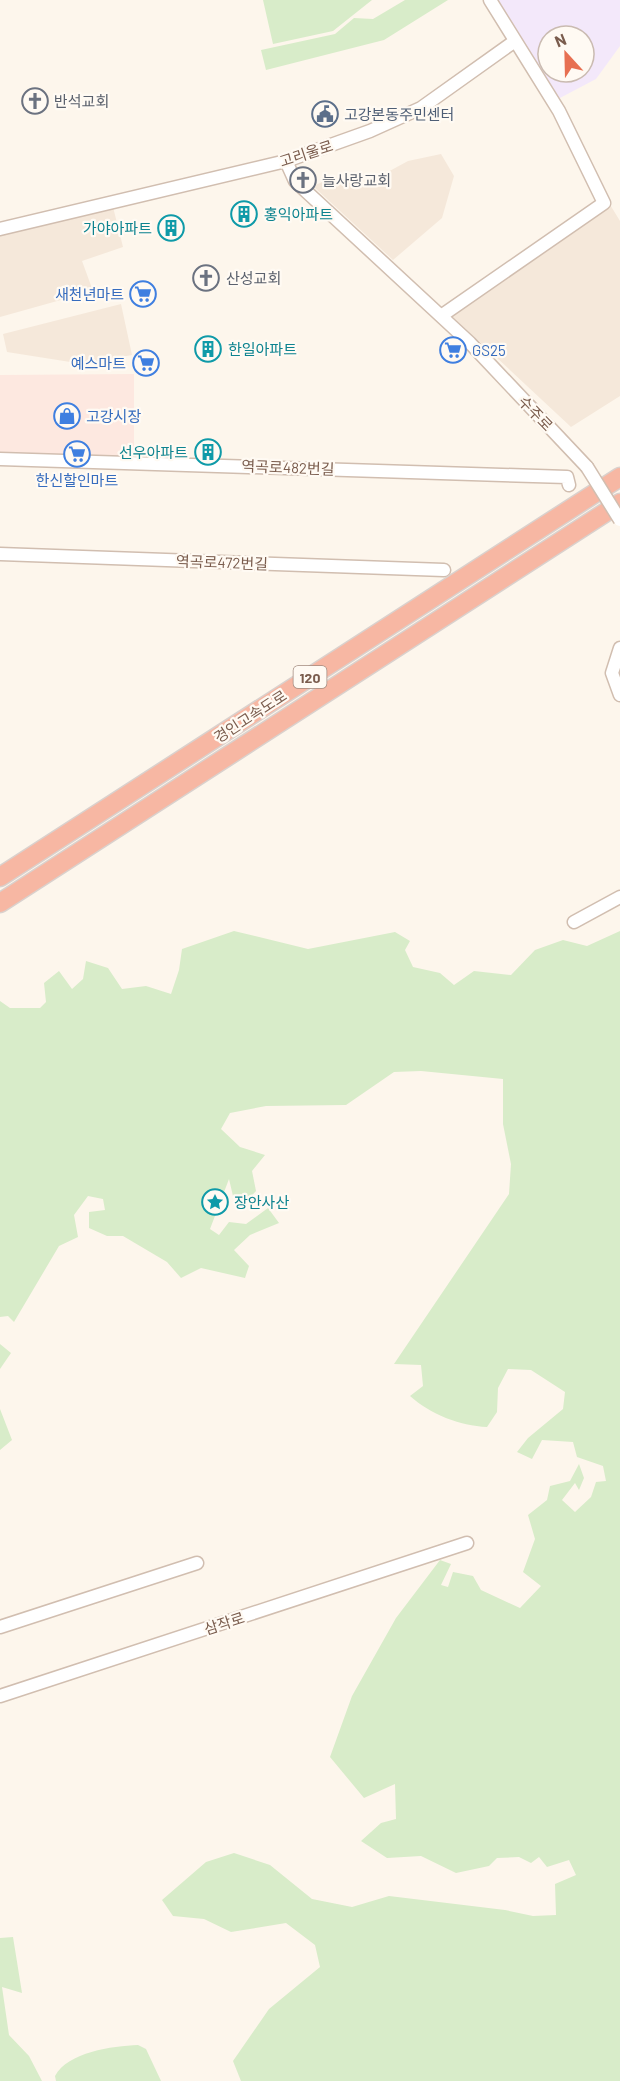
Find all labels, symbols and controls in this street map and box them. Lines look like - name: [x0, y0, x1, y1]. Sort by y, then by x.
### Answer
- north arrow: [536, 24, 596, 84]
- text: N: [552, 29, 569, 50]
- church icon: 반석교회: [20, 86, 50, 116]
- place label: 반석교회: [54, 92, 109, 110]
- public building icon: 고강본동주민센터: [310, 99, 340, 129]
- place label: 고강본동주민센터: [344, 105, 454, 123]
- street label: 고리울로: [277, 136, 335, 170]
- church icon: 늘사랑교회: [288, 165, 318, 195]
- place label: 늘사랑교회: [322, 171, 391, 189]
- building icon: 홍익아파트: [229, 199, 259, 229]
- place label: 홍익아파트: [264, 205, 333, 223]
- building icon: 가야아파트: [156, 213, 186, 243]
- place label: 가야아파트: [83, 219, 152, 237]
- church icon: 산성교회: [191, 263, 221, 293]
- place label: 산성교회: [226, 269, 281, 287]
- supermarket icon: 새천년마트: [128, 279, 158, 309]
- place label: 새천년마트: [55, 285, 124, 303]
- building icon: 한일아파트: [193, 334, 223, 364]
- supermarket icon: GS25: [438, 335, 468, 365]
- place label: 한일아파트: [228, 340, 297, 358]
- place label: GS25: [472, 341, 506, 359]
- supermarket icon: 예스마트: [131, 348, 161, 378]
- place label: 예스마트: [71, 354, 126, 372]
- street label: 수주로: [515, 392, 557, 434]
- shop icon: 고강시장: [52, 401, 82, 431]
- place label: 고강시장: [86, 407, 141, 425]
- building icon: 선우아파트: [193, 437, 223, 467]
- supermarket icon: 한신할인마트: [62, 439, 92, 469]
- place label: 선우아파트: [119, 443, 188, 461]
- street label: 역곡로482번길: [241, 456, 335, 478]
- place label: 한신할인마트: [36, 471, 119, 489]
- street label: 역곡로472번길: [176, 551, 268, 573]
- road number: 120: [294, 666, 326, 688]
- street label: 경인고속도로: [210, 686, 290, 746]
- place icon: 장안사산: [200, 1187, 230, 1217]
- place label: 장안사산: [234, 1193, 289, 1211]
- street label: 삼작로: [202, 1608, 246, 1638]

